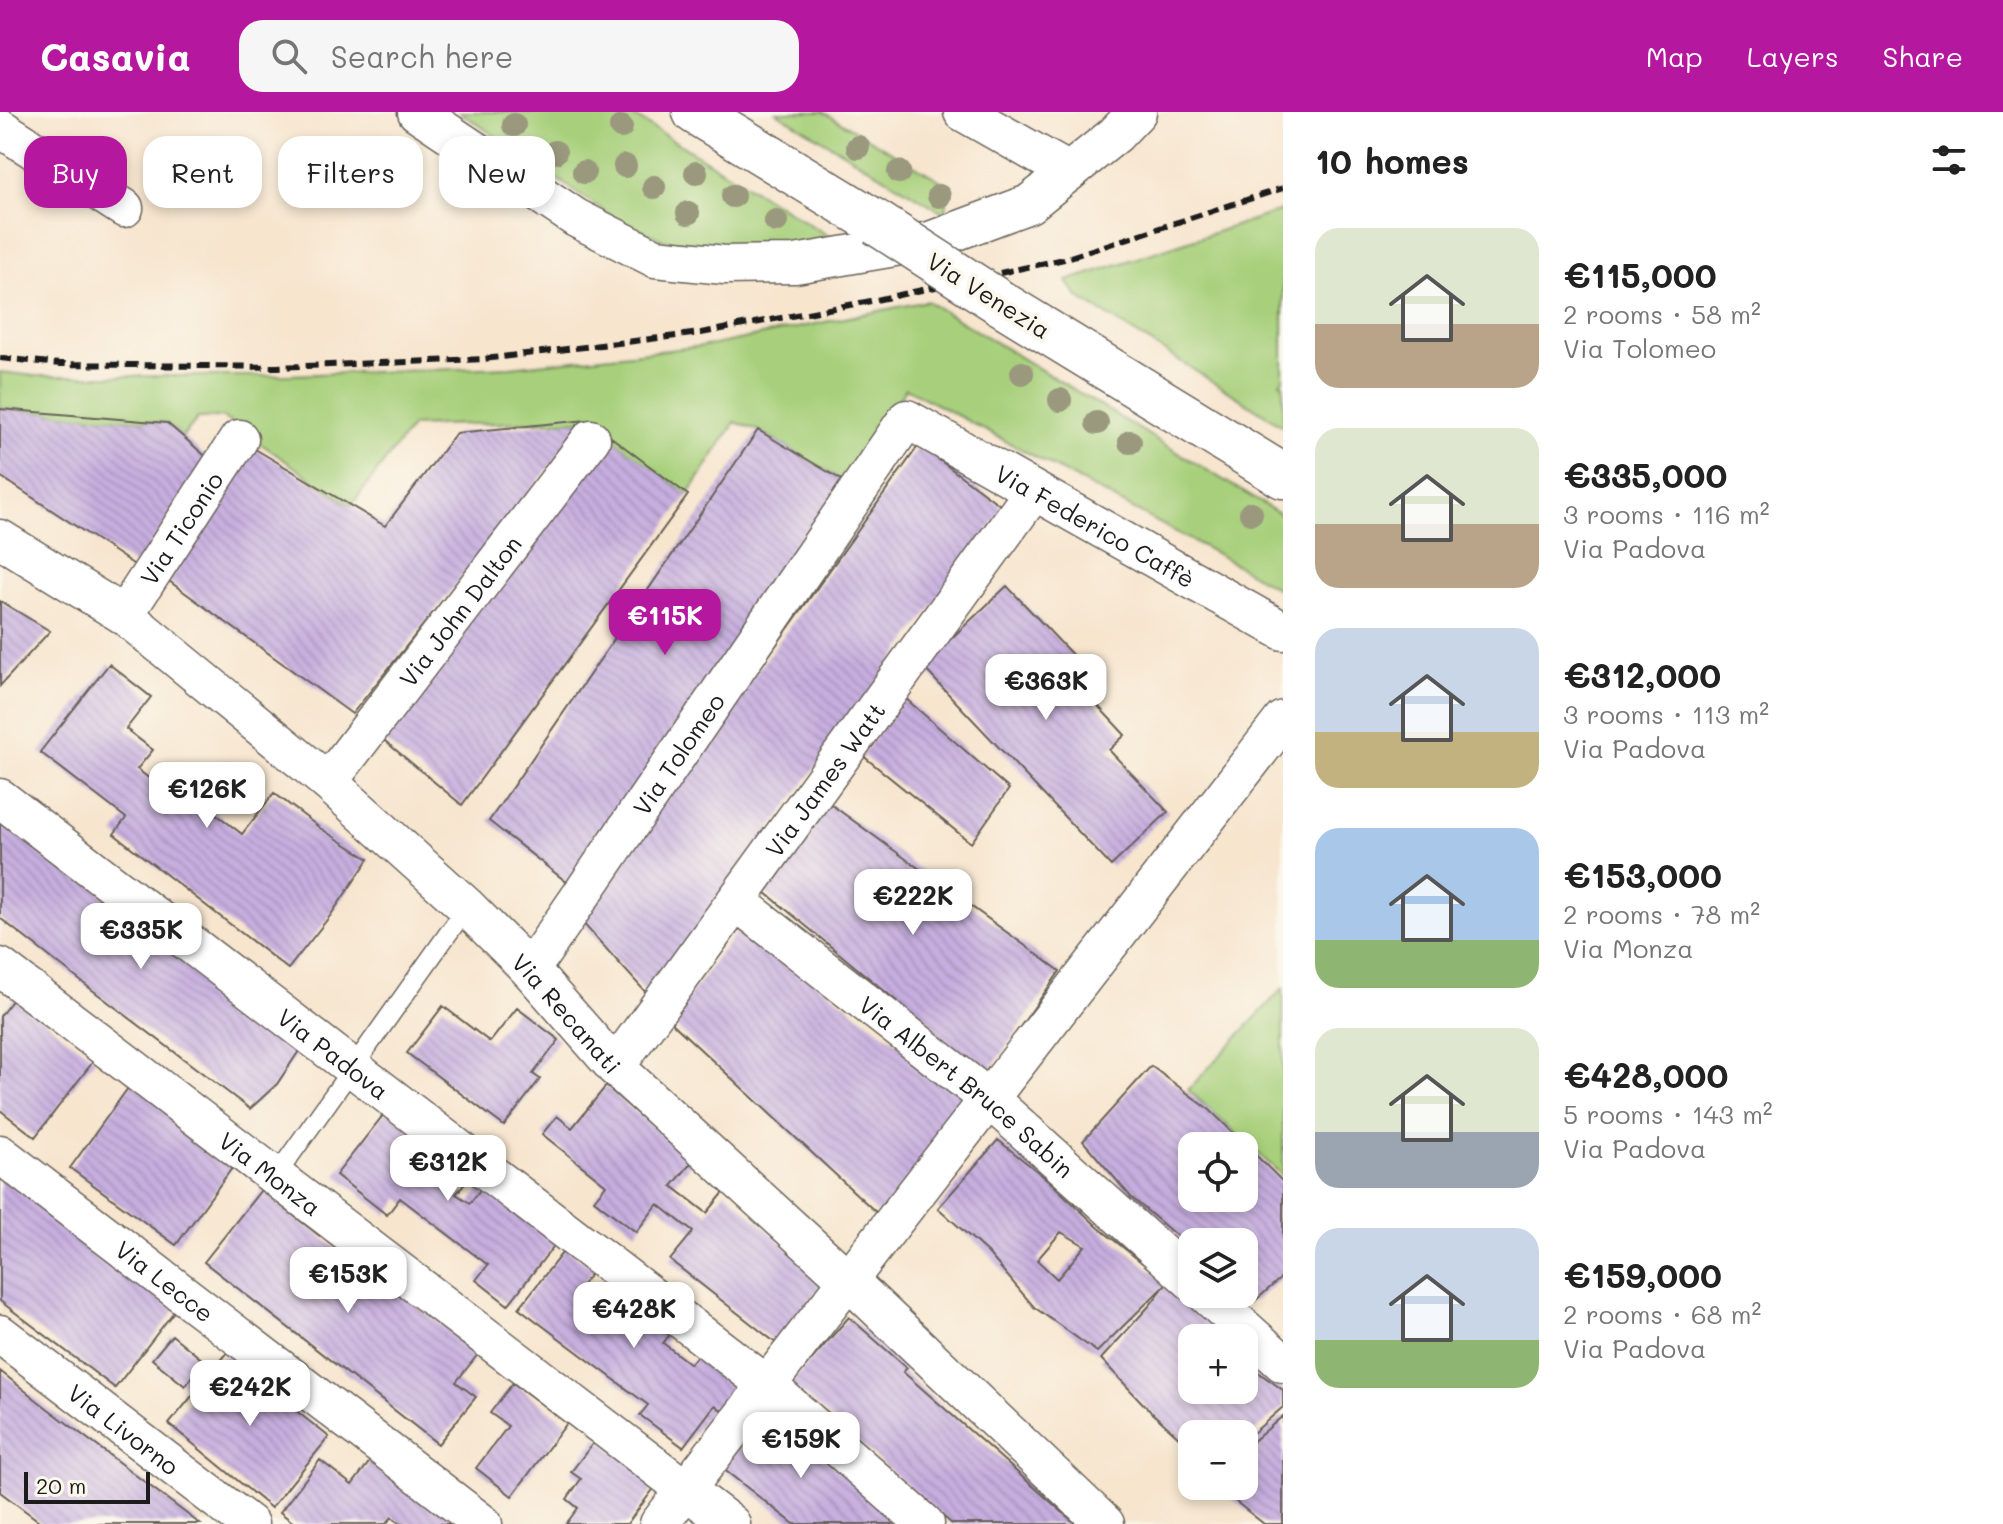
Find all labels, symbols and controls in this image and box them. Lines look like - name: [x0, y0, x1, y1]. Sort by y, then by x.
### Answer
- search box: [239, 20, 799, 92]
- text: Casavia: [40, 31, 191, 81]
- icon: search: [267, 34, 311, 78]
- text: Search here: [331, 36, 513, 76]
- text: Map: [1646, 38, 1703, 74]
- text: Layers: [1747, 38, 1839, 74]
- text: Share: [1883, 38, 1963, 74]
- chip: Buy: [24, 136, 127, 208]
- chip: Rent: [143, 136, 262, 208]
- chip: Filters: [278, 136, 423, 208]
- chip: New: [439, 136, 555, 208]
- text: 10 homes: [1315, 138, 1469, 183]
- icon: filters: [1927, 138, 1971, 182]
- street label: Via Venezia: [922, 245, 1056, 345]
- text: €115,000: [1563, 252, 1717, 297]
- icon: home: [1379, 260, 1475, 356]
- text: 2 rooms · 58 m²: [1563, 297, 1761, 331]
- text: Via Tolomeo: [1563, 331, 1716, 365]
- text: €335,000: [1563, 452, 1727, 497]
- street label: Via Federico Caffè: [990, 457, 1201, 594]
- icon: home: [1379, 460, 1475, 556]
- street label: Via Ticonio: [133, 465, 229, 591]
- text: 3 rooms · 116 m²: [1563, 497, 1770, 531]
- street label: Via John Dalton: [391, 529, 527, 693]
- text: Via Padova: [1563, 531, 1706, 565]
- pin: €115K: [609, 589, 721, 657]
- text: €115K: [627, 598, 703, 632]
- text: €312,000: [1563, 652, 1721, 697]
- pin: €363K: [990, 654, 1102, 722]
- icon: home: [1379, 660, 1475, 756]
- text: €363K: [1003, 663, 1089, 697]
- street label: Via Tolomeo: [625, 687, 731, 821]
- street label: Via James Watt: [758, 696, 891, 863]
- text: 3 rooms · 113 m²: [1563, 697, 1769, 731]
- text: Via Padova: [1563, 731, 1706, 765]
- pin: €126K: [151, 762, 263, 830]
- text: €126K: [167, 771, 247, 805]
- text: €153,000: [1563, 852, 1722, 897]
- icon: home: [1379, 860, 1475, 956]
- pin: €222K: [857, 869, 969, 937]
- text: €222K: [872, 878, 954, 912]
- text: 2 rooms · 78 m²: [1563, 897, 1760, 931]
- pin: €335K: [85, 903, 197, 971]
- text: €335K: [99, 912, 183, 946]
- text: Via Monza: [1563, 931, 1693, 965]
- street label: Via Recanati: [506, 946, 629, 1080]
- street label: Via Albert Bruce Sabin: [853, 988, 1081, 1184]
- street label: Via Padova: [272, 1001, 395, 1106]
- text: €428,000: [1563, 1052, 1728, 1097]
- icon: home: [1379, 1060, 1475, 1156]
- text: 5 rooms · 143 m²: [1563, 1097, 1773, 1131]
- street label: Via Monza: [213, 1124, 328, 1222]
- text: Via Padova: [1563, 1131, 1706, 1165]
- map controls: [1178, 1132, 1258, 1500]
- button: locate: [1178, 1132, 1258, 1212]
- pin: €312K: [392, 1135, 504, 1203]
- text: €312K: [408, 1144, 488, 1178]
- button: layers: [1178, 1228, 1258, 1308]
- street label: Via Lecce: [110, 1233, 221, 1328]
- pin: €153K: [292, 1247, 404, 1315]
- text: €159,000: [1563, 1252, 1722, 1297]
- text: €153K: [308, 1256, 388, 1290]
- icon: home: [1379, 1260, 1475, 1356]
- pin: €428K: [578, 1282, 690, 1350]
- text: €428K: [591, 1291, 677, 1325]
- text: 2 rooms · 68 m²: [1563, 1297, 1761, 1331]
- button: +: [1178, 1324, 1258, 1404]
- text: Via Padova: [1563, 1331, 1706, 1365]
- pin: €242K: [194, 1360, 306, 1428]
- text: €242K: [208, 1369, 292, 1403]
- street label: Via Livorno: [62, 1376, 186, 1481]
- pin: €159K: [745, 1412, 857, 1480]
- button: −: [1178, 1420, 1258, 1500]
- text: €159K: [761, 1421, 841, 1455]
- scale bar: [24, 1468, 150, 1504]
- text: 20 m: [36, 1471, 86, 1500]

